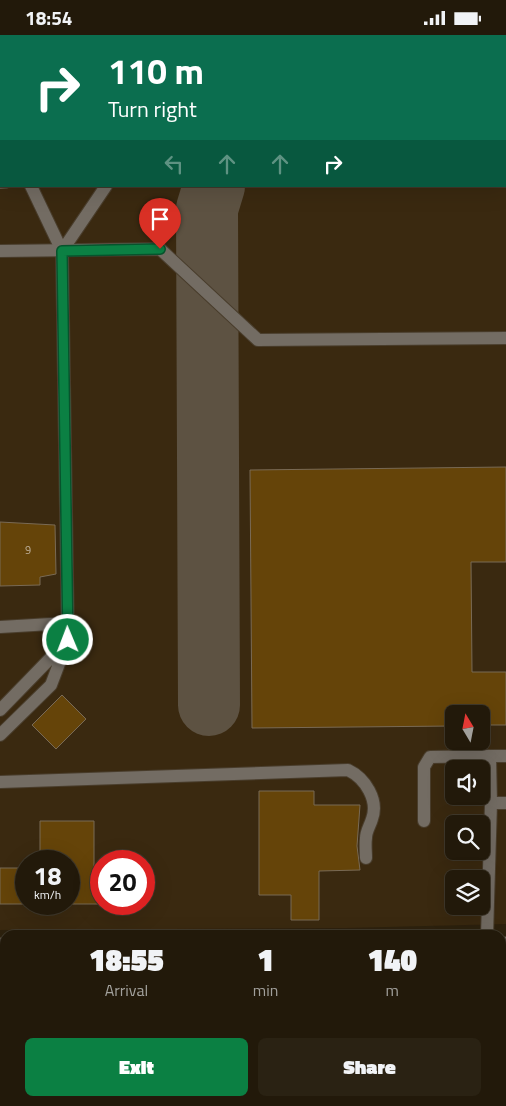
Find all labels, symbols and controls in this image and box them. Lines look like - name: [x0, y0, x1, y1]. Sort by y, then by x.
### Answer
- text: 18:54: [25, 3, 72, 32]
- text: 110 m: [108, 44, 204, 98]
- icon: right: [25, 55, 90, 120]
- text: Turn right: [108, 92, 197, 126]
- icon: left: [160, 150, 188, 178]
- icon: ahead: [213, 150, 241, 178]
- icon: ahead: [266, 150, 294, 178]
- icon: right: [319, 150, 347, 178]
- pin: [139, 198, 181, 249]
- icon: arrive: [146, 205, 174, 233]
- house number: 9: [25, 542, 31, 558]
- position arrow: [41, 613, 93, 665]
- north arrow: [445, 705, 490, 750]
- map controls: [445, 705, 490, 915]
- button: sound: [445, 760, 490, 805]
- button: search: [445, 815, 490, 860]
- speed limit sign: 20: [90, 850, 155, 915]
- text: 18: [33, 857, 62, 895]
- button: layers: [445, 870, 490, 915]
- text: km/h: [34, 885, 61, 904]
- text: 18:55: [89, 937, 164, 983]
- text: 1: [257, 937, 274, 983]
- text: 140: [367, 937, 417, 983]
- text: Arrival: [105, 978, 148, 1002]
- text: min: [253, 978, 278, 1002]
- text: m: [385, 978, 399, 1002]
- button: Exit: [25, 1038, 248, 1096]
- button: Share: [258, 1038, 481, 1096]

